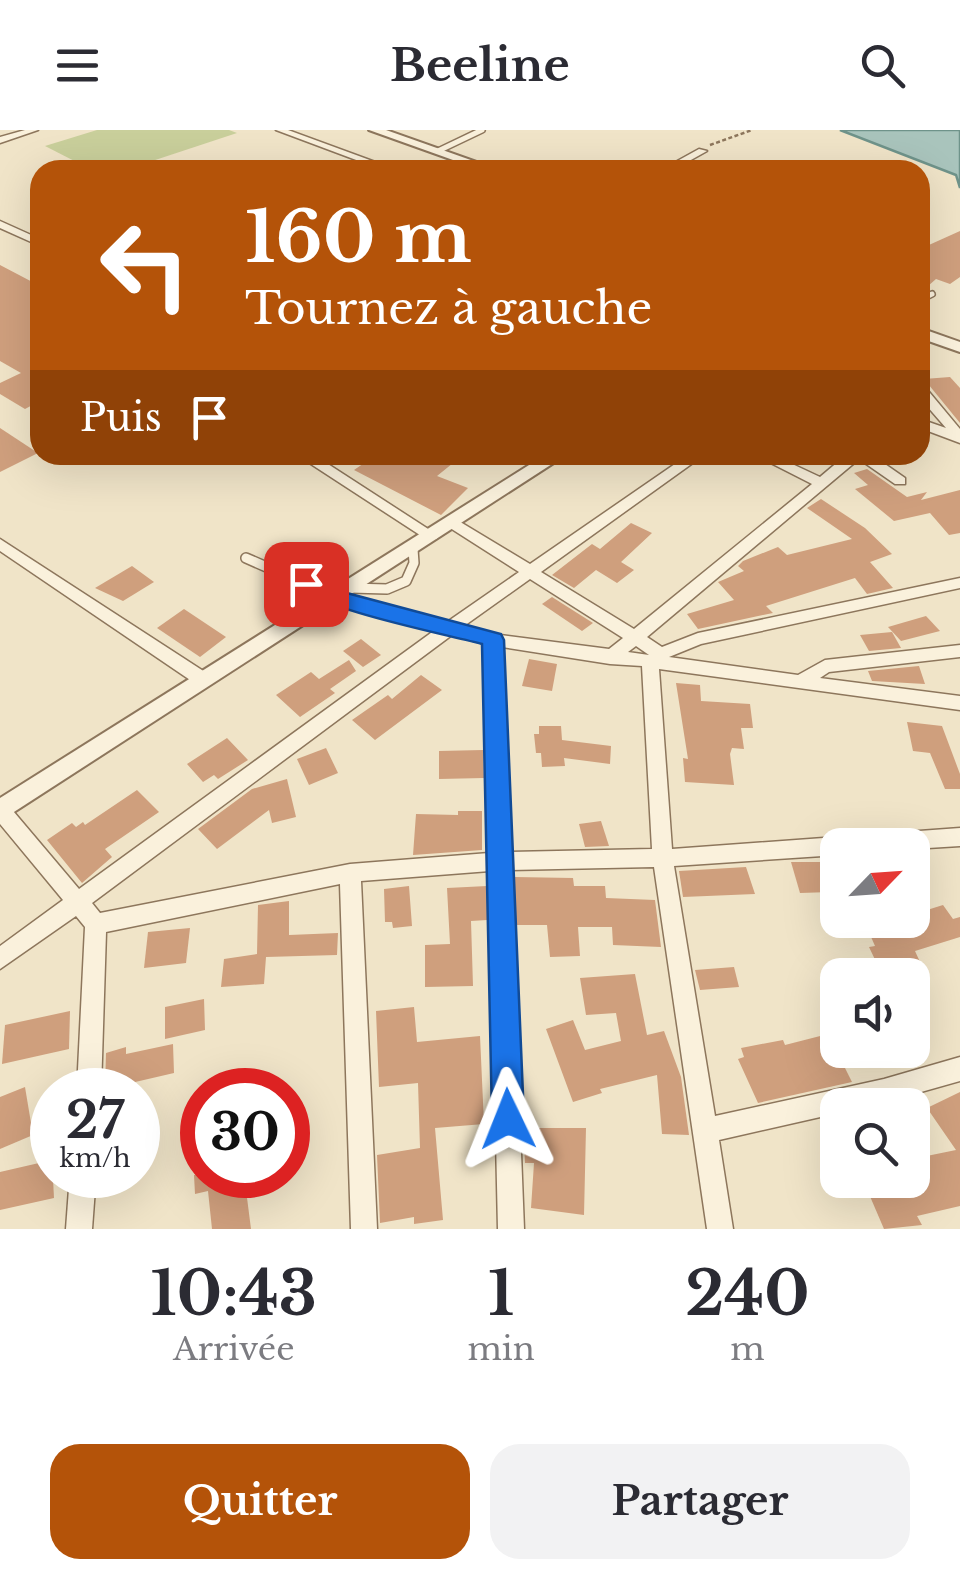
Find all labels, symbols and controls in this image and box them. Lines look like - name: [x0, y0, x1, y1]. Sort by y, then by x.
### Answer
- text: Beeline: [390, 37, 570, 93]
- icon: menu: [50, 38, 105, 93]
- icon: search: [855, 38, 910, 93]
- text: 160 m: [245, 194, 472, 281]
- icon: left: [80, 200, 210, 330]
- text: Tournez à gauche: [245, 280, 652, 336]
- icon: arrive: [182, 390, 237, 445]
- text: Puis: [80, 394, 162, 441]
- pin: [264, 542, 349, 627]
- icon: arrive: [279, 557, 334, 612]
- north arrow: [820, 828, 930, 938]
- map controls: [820, 828, 930, 1198]
- button: sound: [820, 958, 930, 1068]
- position arrow: [456, 1067, 560, 1171]
- speed limit sign: 30: [180, 1068, 310, 1198]
- button: search: [820, 1088, 930, 1198]
- text: 27: [66, 1089, 124, 1152]
- text: km/h: [60, 1143, 130, 1174]
- text: 10:43: [150, 1257, 317, 1331]
- text: 1: [488, 1257, 514, 1331]
- text: 240: [685, 1257, 810, 1331]
- text: Arrivée: [173, 1329, 295, 1369]
- text: min: [468, 1329, 535, 1369]
- text: m: [730, 1329, 765, 1369]
- button: Quitter: [50, 1444, 470, 1559]
- button: Partager: [490, 1444, 910, 1559]

